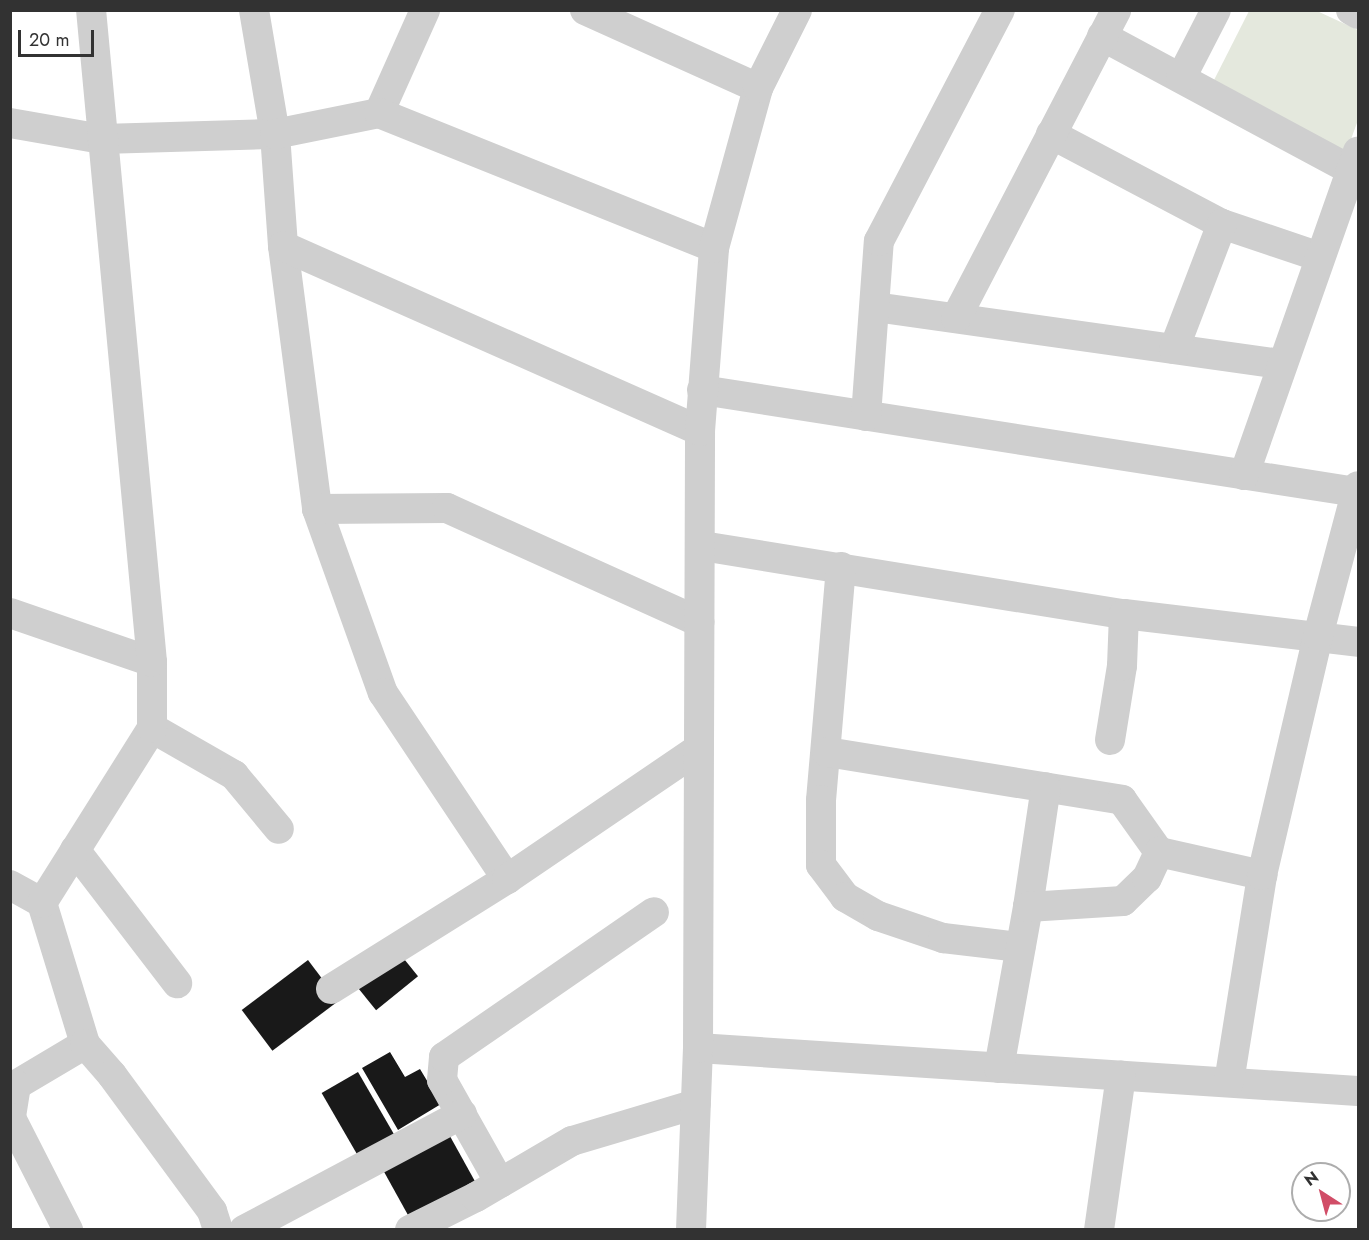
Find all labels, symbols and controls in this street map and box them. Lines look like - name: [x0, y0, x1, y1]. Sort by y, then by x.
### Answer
- scale bar: [21, 18, 98, 56]
- text: 20 m: [29, 27, 69, 53]
- north arrow: [1291, 1162, 1351, 1222]
- text: N: [1299, 1166, 1323, 1192]

